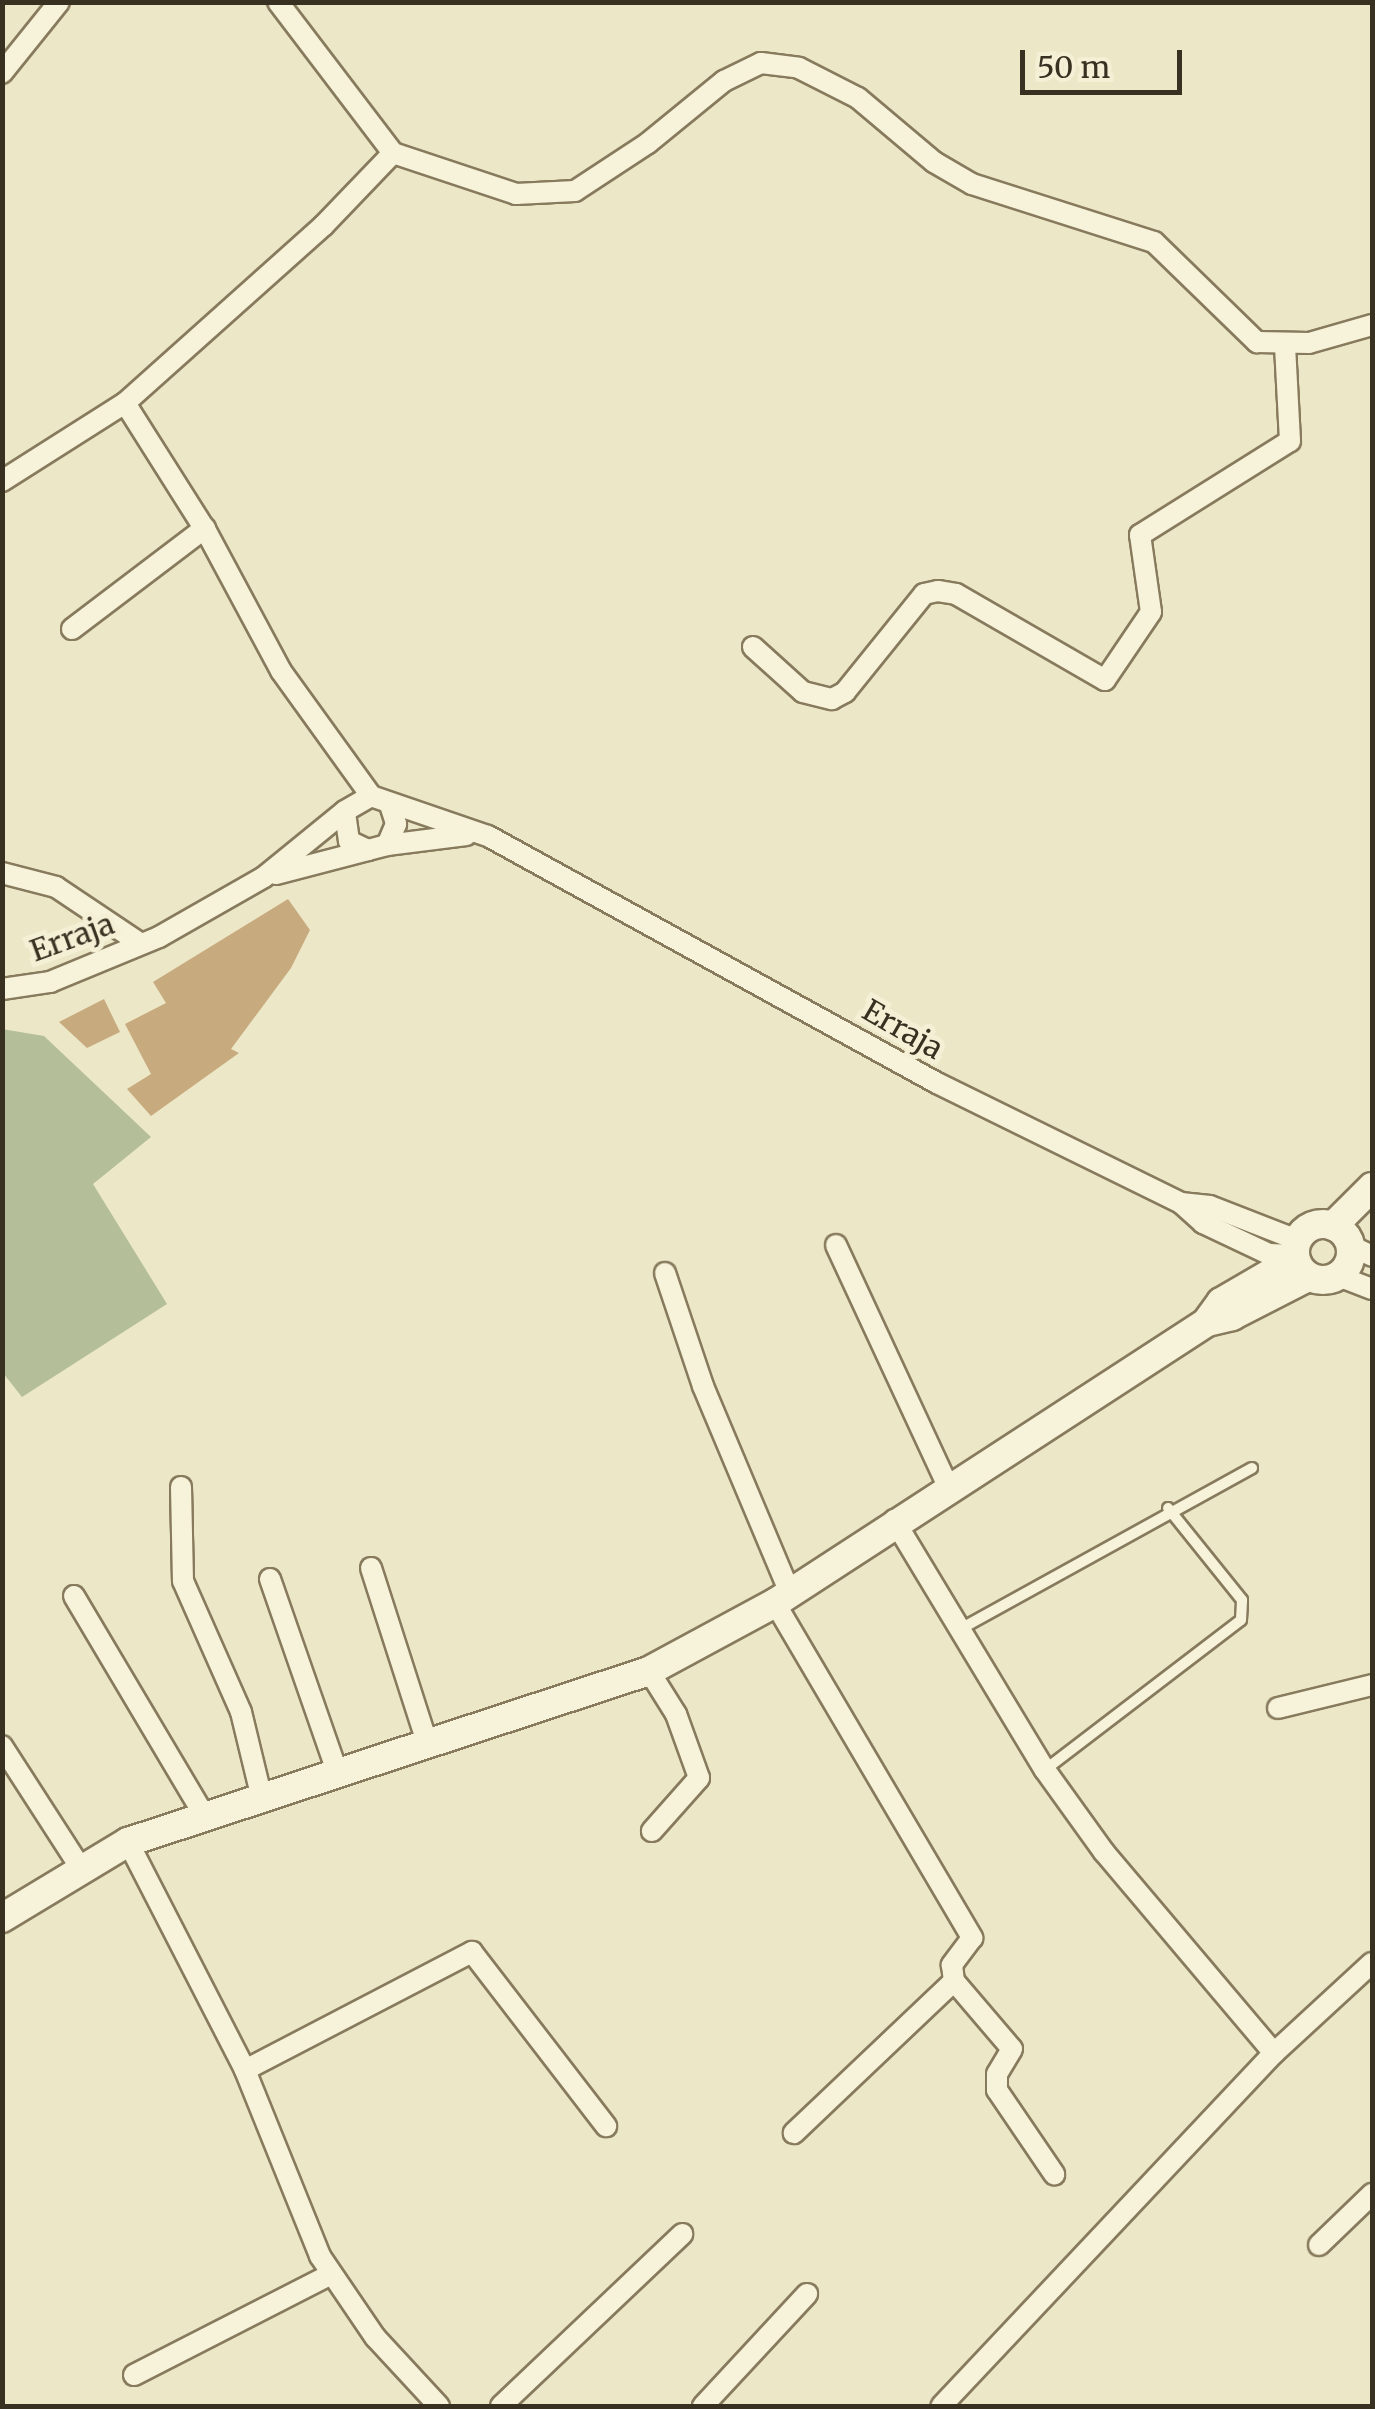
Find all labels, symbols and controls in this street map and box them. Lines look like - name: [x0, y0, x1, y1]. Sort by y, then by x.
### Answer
- scale bar: [1025, 30, 1188, 92]
- text: 50 m: [1037, 48, 1110, 86]
- street label: Erraja: [25, 905, 119, 969]
- street label: Erraja: [856, 992, 950, 1066]

